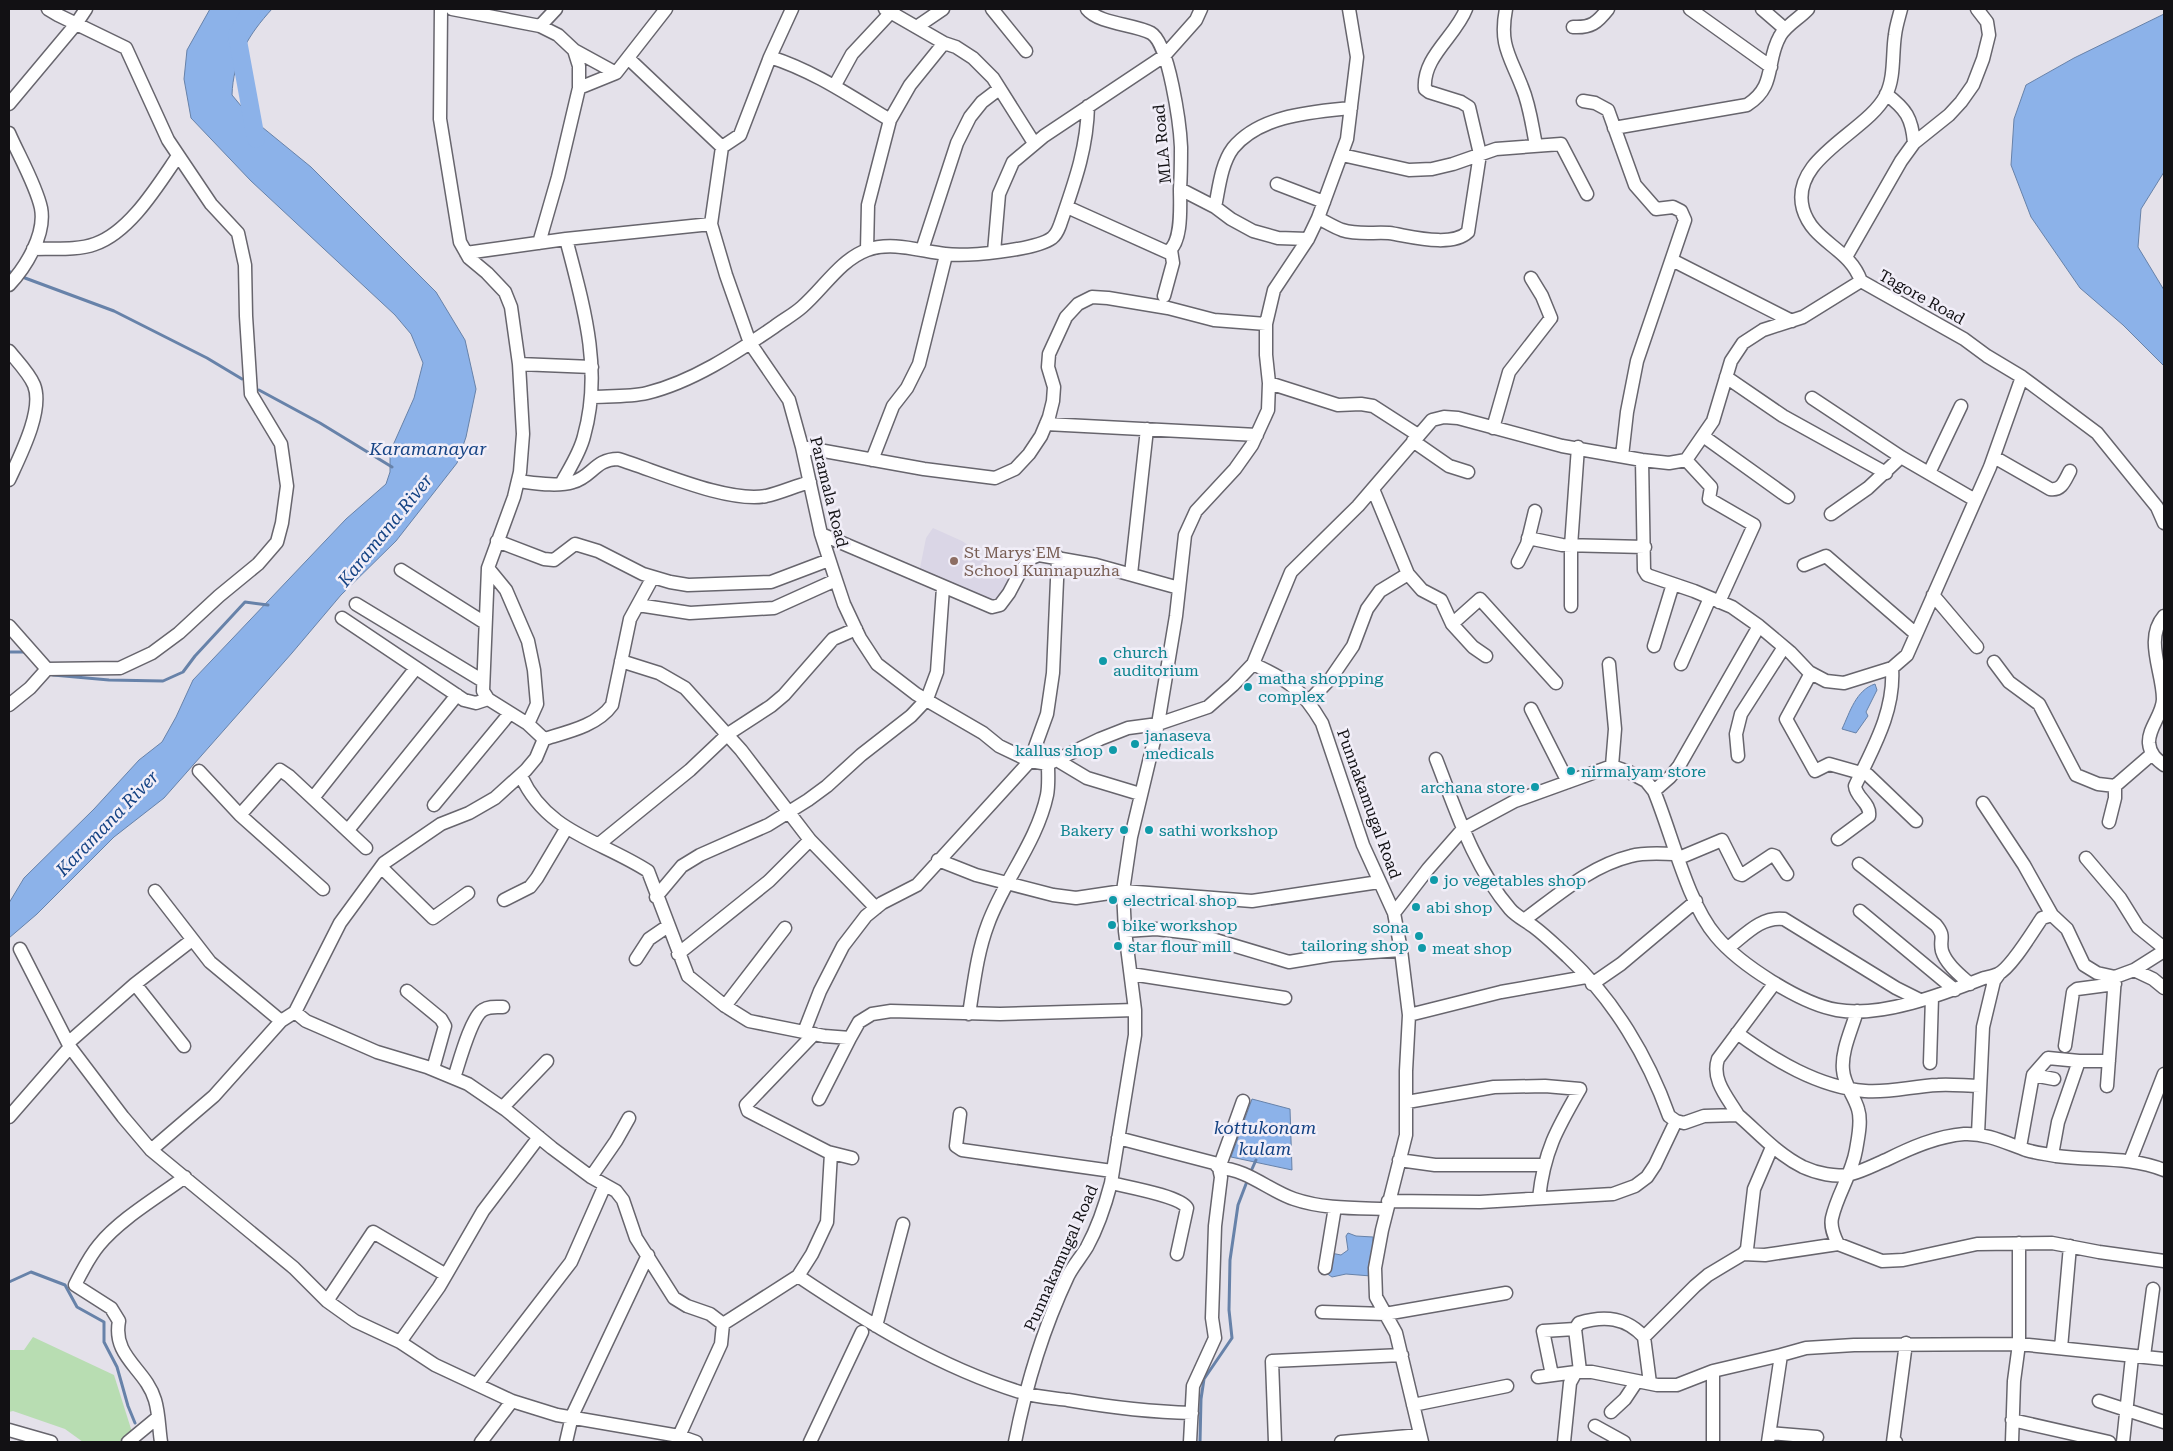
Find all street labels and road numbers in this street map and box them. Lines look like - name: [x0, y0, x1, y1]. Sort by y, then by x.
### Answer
- street label: MLA Road: [1149, 103, 1175, 185]
- street label: Tagore Road: [1876, 266, 1968, 328]
- street label: Paramala Road: [806, 434, 852, 550]
- street label: Punnakamugal Road: [1333, 726, 1405, 882]
- street label: Punnakamugal Road: [1020, 1182, 1102, 1334]

